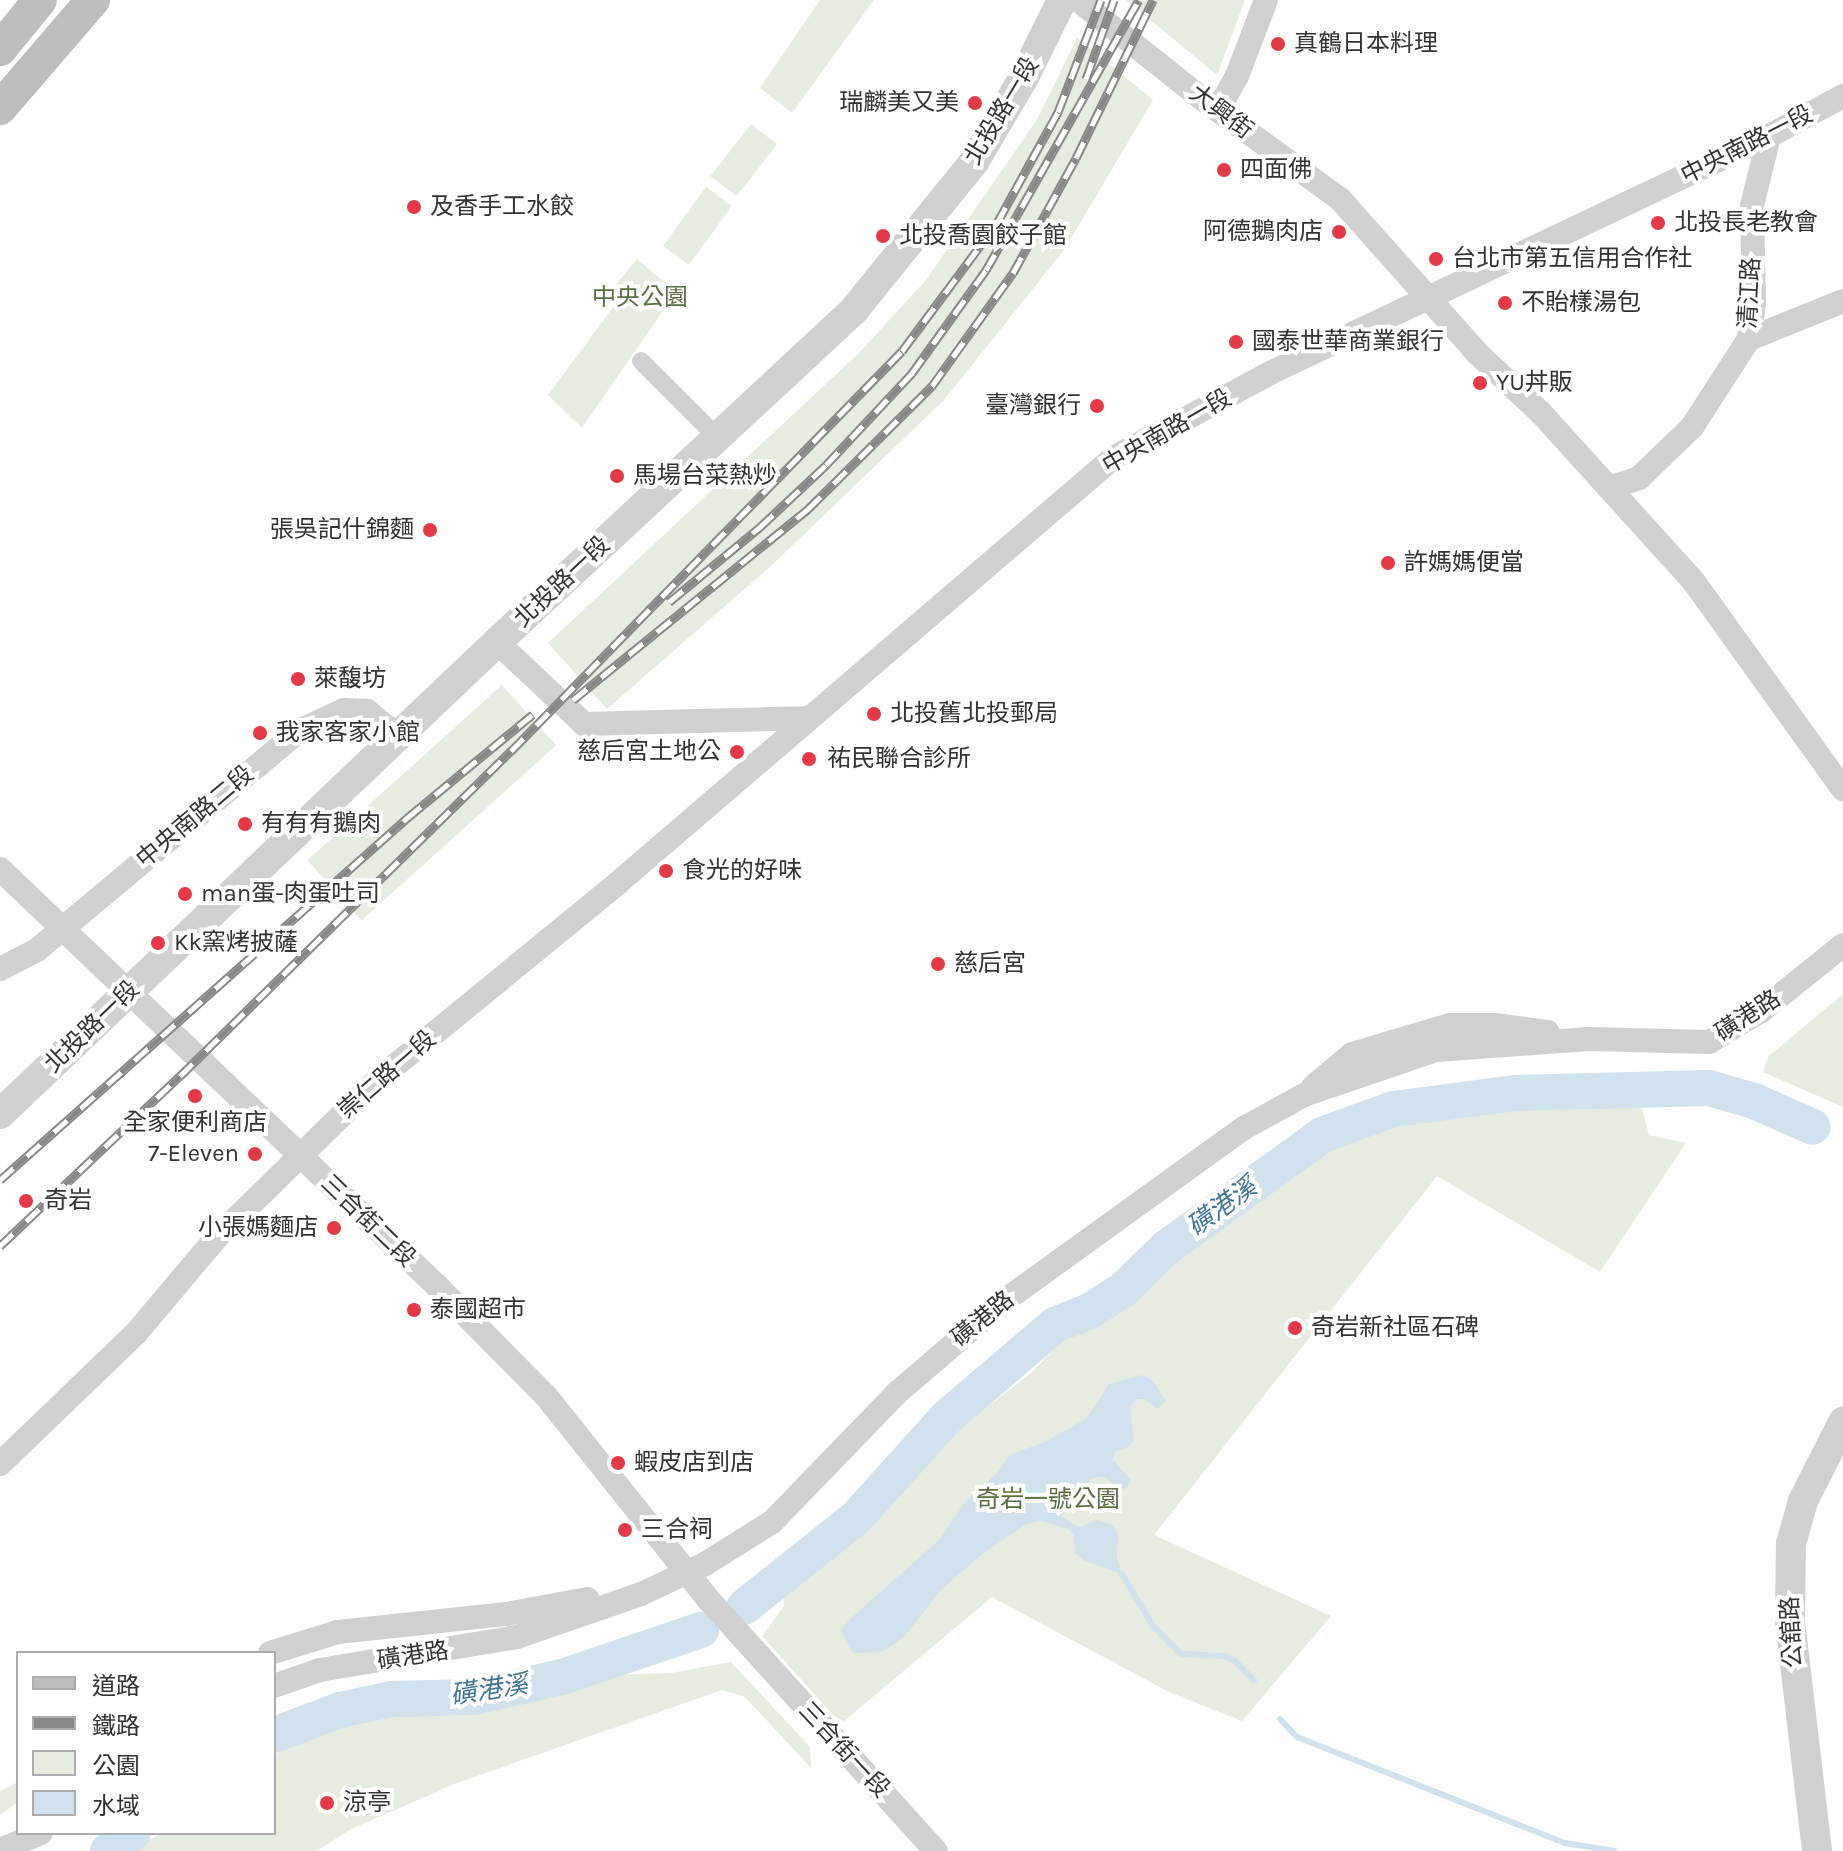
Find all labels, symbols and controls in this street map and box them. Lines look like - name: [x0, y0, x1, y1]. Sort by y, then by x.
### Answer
- place label: 真鶴日本料理: [1294, 30, 1438, 58]
- marker: 真鶴日本料理: [1269, 35, 1287, 53]
- street label: 北投路一段: [959, 52, 1045, 170]
- street label: 大興街: [1184, 79, 1258, 145]
- place label: 瑞麟美又美: [839, 89, 959, 117]
- marker: 瑞麟美又美: [966, 94, 984, 112]
- street label: 中央南路一段: [1676, 99, 1818, 191]
- place label: 四面佛: [1240, 156, 1312, 184]
- marker: 四面佛: [1215, 161, 1233, 179]
- place label: 及香手工水餃: [430, 193, 574, 221]
- marker: 及香手工水餃: [405, 198, 423, 216]
- place label: 北投長老教會: [1674, 209, 1818, 237]
- marker: 北投長老教會: [1649, 214, 1667, 232]
- place label: 阿德鵝肉店: [1203, 218, 1323, 246]
- place label: 北投喬園餃子館: [899, 222, 1067, 250]
- marker: 阿德鵝肉店: [1330, 223, 1348, 241]
- marker: 北投喬園餃子館: [874, 227, 892, 245]
- place label: 台北市第五信用合作社: [1452, 245, 1692, 273]
- marker: 台北市第五信用合作社: [1427, 250, 1445, 268]
- street label: 清江路: [1734, 256, 1766, 330]
- park label: 中央公園: [592, 284, 688, 312]
- place label: 不貽樣湯包: [1521, 289, 1641, 317]
- marker: 不貽樣湯包: [1496, 294, 1514, 312]
- place label: 國泰世華商業銀行: [1252, 328, 1444, 356]
- marker: 國泰世華商業銀行: [1227, 333, 1245, 351]
- place label: YU丼販: [1496, 369, 1573, 397]
- marker: YU丼販: [1471, 374, 1489, 392]
- street label: 中央南路一段: [1097, 384, 1237, 480]
- place label: 臺灣銀行: [985, 392, 1081, 420]
- marker: 臺灣銀行: [1088, 397, 1106, 415]
- place label: 馬場台菜熱炒: [633, 462, 777, 490]
- marker: 馬場台菜熱炒: [608, 467, 626, 485]
- place label: 張吳記什錦麵: [270, 516, 414, 544]
- marker: 張吳記什錦麵: [421, 521, 439, 539]
- street label: 北投路一段: [508, 531, 616, 633]
- place label: 許媽媽便當: [1404, 549, 1524, 577]
- marker: 許媽媽便當: [1379, 554, 1397, 572]
- place label: 萊馥坊: [314, 665, 386, 693]
- marker: 萊馥坊: [289, 670, 307, 688]
- place label: 北投舊北投郵局: [890, 700, 1058, 728]
- marker: 北投舊北投郵局: [865, 705, 883, 723]
- place label: 我家客家小館: [276, 719, 420, 747]
- marker: 我家客家小館: [251, 724, 269, 742]
- place label: 慈后宮土地公: [577, 738, 721, 766]
- marker: 慈后宮土地公: [728, 743, 746, 761]
- place label: 祐民聯合診所: [827, 745, 971, 773]
- marker: 祐民聯合診所: [798, 748, 820, 770]
- street label: 中央南路二段: [131, 760, 259, 874]
- place label: 有有有鵝肉: [261, 810, 381, 838]
- marker: 有有有鵝肉: [236, 815, 254, 833]
- place label: 食光的好味: [682, 857, 802, 885]
- marker: 食光的好味: [657, 862, 675, 880]
- place label: man蛋-肉蛋吐司: [201, 880, 379, 908]
- marker: man蛋-肉蛋吐司: [176, 885, 194, 903]
- place label: Kk窯烤披薩: [174, 929, 298, 957]
- marker: Kk窯烤披薩: [149, 934, 167, 952]
- place label: 慈后宮: [954, 950, 1026, 978]
- marker: 慈后宮: [929, 955, 947, 973]
- street label: 北投路一段: [39, 975, 145, 1079]
- street label: 磺港路: [1710, 984, 1786, 1048]
- street label: 崇仁路一段: [332, 1025, 442, 1125]
- marker: 全家便利商店: [186, 1087, 204, 1105]
- place label: 全家便利商店: [123, 1109, 267, 1137]
- place label: 7-Eleven: [148, 1140, 239, 1168]
- marker: 7-Eleven: [246, 1145, 264, 1163]
- street label: 三合街二段: [315, 1169, 421, 1273]
- water label: 磺港溪: [1181, 1171, 1263, 1243]
- place label: 奇岩: [44, 1187, 92, 1215]
- marker: 奇岩: [15, 1190, 37, 1212]
- place label: 小張媽麵店: [198, 1214, 318, 1242]
- marker: 小張媽麵店: [325, 1219, 343, 1237]
- street label: 磺港路: [946, 1285, 1020, 1353]
- place label: 泰國超市: [430, 1296, 526, 1324]
- marker: 泰國超市: [405, 1301, 423, 1319]
- place label: 奇岩新社區石碑: [1311, 1314, 1479, 1342]
- marker: 奇岩新社區石碑: [1286, 1319, 1304, 1337]
- place label: 蝦皮店到店: [634, 1449, 754, 1477]
- marker: 蝦皮店到店: [609, 1454, 627, 1472]
- park label: 奇岩一號公園: [976, 1486, 1120, 1514]
- place label: 三合祠: [641, 1516, 713, 1544]
- marker: 三合祠: [616, 1521, 634, 1539]
- street label: 公舘路: [1776, 1595, 1808, 1669]
- street label: 磺港路: [375, 1636, 451, 1676]
- legend: [16, 1651, 276, 1835]
- water label: 磺港溪: [448, 1668, 530, 1712]
- text: 道路: [92, 1672, 140, 1700]
- street label: 三合街一段: [793, 1696, 895, 1804]
- text: 鐵路: [92, 1712, 140, 1740]
- text: 公園: [92, 1752, 140, 1780]
- place label: 涼亭: [343, 1789, 391, 1817]
- text: 水域: [92, 1792, 140, 1820]
- marker: 涼亭: [318, 1794, 336, 1812]

